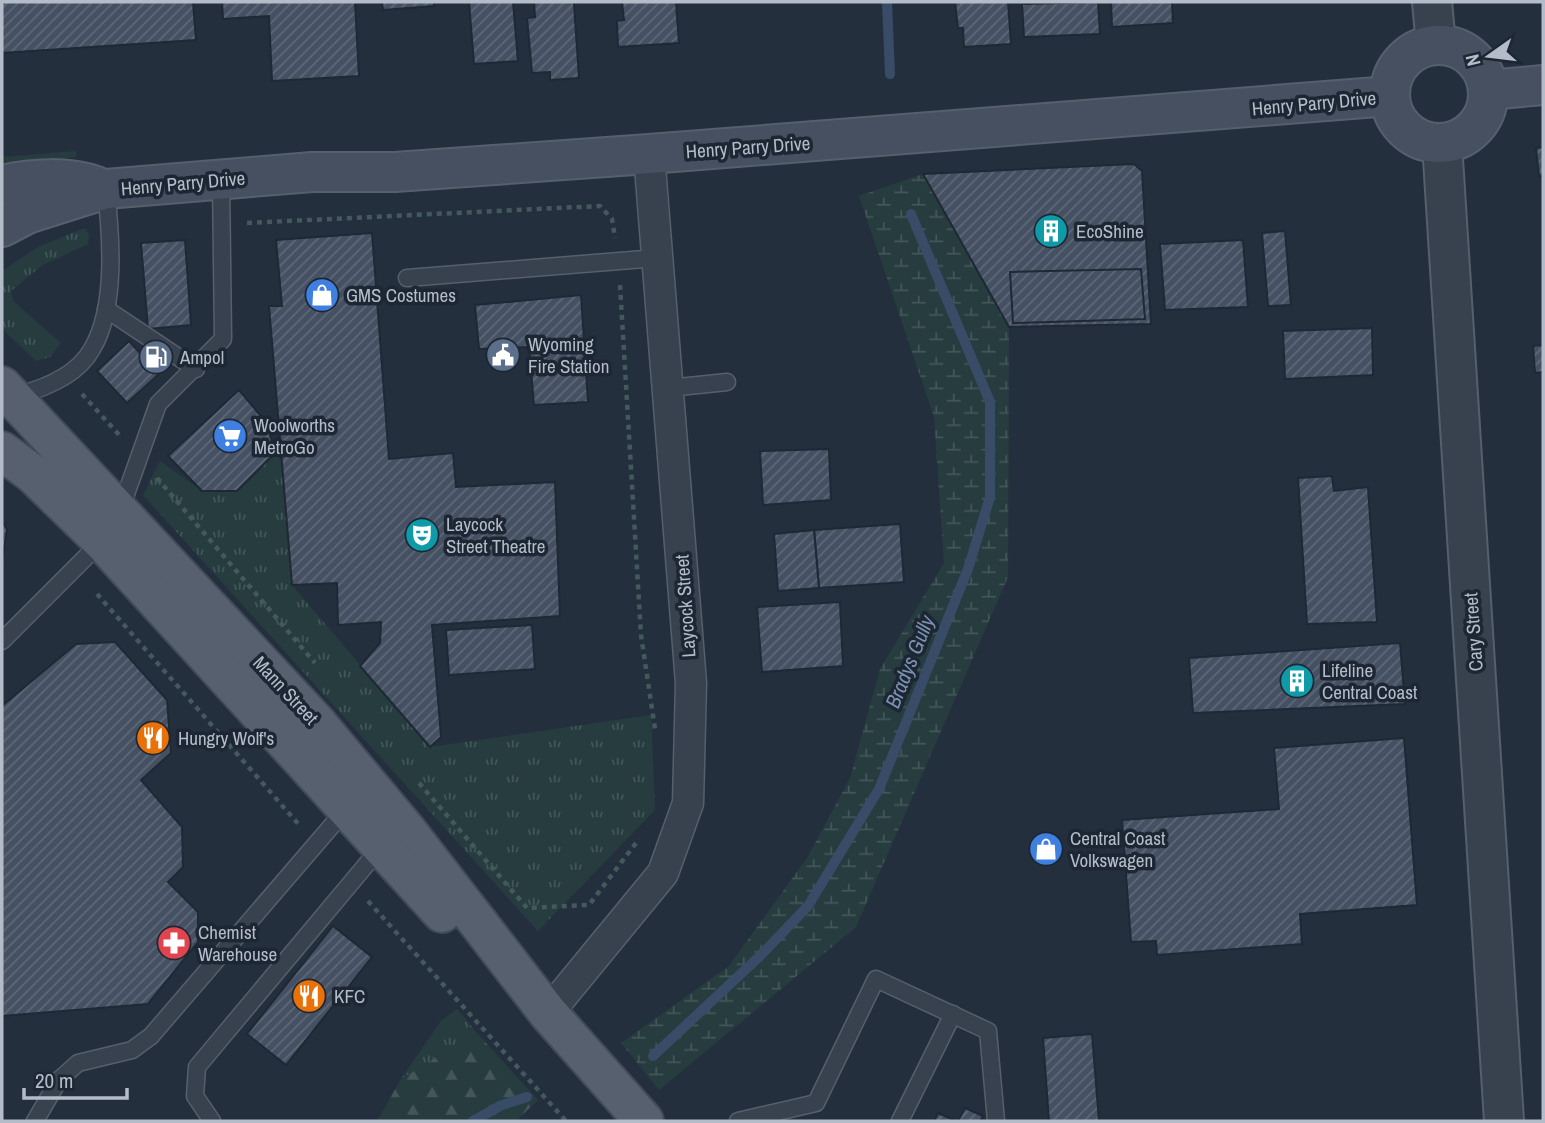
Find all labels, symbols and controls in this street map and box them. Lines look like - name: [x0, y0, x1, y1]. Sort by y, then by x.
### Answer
- north arrow: [1454, 21, 1524, 91]
- text: N: [1459, 52, 1486, 69]
- street label: Henry Parry Drive: [1251, 85, 1377, 121]
- street label: Henry Parry Drive: [685, 130, 811, 164]
- street label: Henry Parry Drive: [120, 165, 246, 201]
- building icon: EcoShine: [1032, 212, 1070, 250]
- place label: EcoShine: [1076, 218, 1144, 244]
- shop icon: GMS Costumes: [303, 276, 341, 314]
- place label: GMS Costumes: [346, 282, 456, 308]
- place label: Wyoming Fire Station: [528, 331, 609, 379]
- public building icon: Wyoming Fire Station: [484, 336, 522, 374]
- fuel station icon: Ampol: [137, 338, 175, 376]
- place label: Ampol: [179, 344, 224, 370]
- place label: Woolworths MetroGo: [254, 412, 335, 460]
- supermarket icon: Woolworths MetroGo: [211, 417, 249, 455]
- place label: Laycock Street Theatre: [446, 511, 545, 559]
- theatre icon: Laycock Street Theatre: [403, 516, 441, 554]
- street label: Laycock Street: [668, 553, 702, 658]
- street label: Cary Street: [1457, 591, 1489, 672]
- water label: Bradys Gully: [878, 610, 942, 712]
- street label: Mann Street: [248, 650, 325, 730]
- place label: Lifeline Central Coast: [1322, 657, 1418, 705]
- building icon: Lifeline Central Coast: [1278, 662, 1316, 700]
- restaurant icon: Hungry Wolf's: [134, 719, 172, 757]
- place label: Hungry Wolf's: [178, 725, 274, 751]
- place label: Central Coast Volkswagen: [1070, 825, 1166, 873]
- shop icon: Central Coast Volkswagen: [1027, 830, 1065, 868]
- place label: Chemist Warehouse: [198, 919, 277, 967]
- pharmacy icon: Chemist Warehouse: [155, 924, 193, 962]
- restaurant icon: KFC: [290, 977, 328, 1015]
- place label: KFC: [334, 983, 365, 1009]
- scale bar: [24, 1056, 128, 1100]
- text: 20 m: [35, 1066, 73, 1095]

